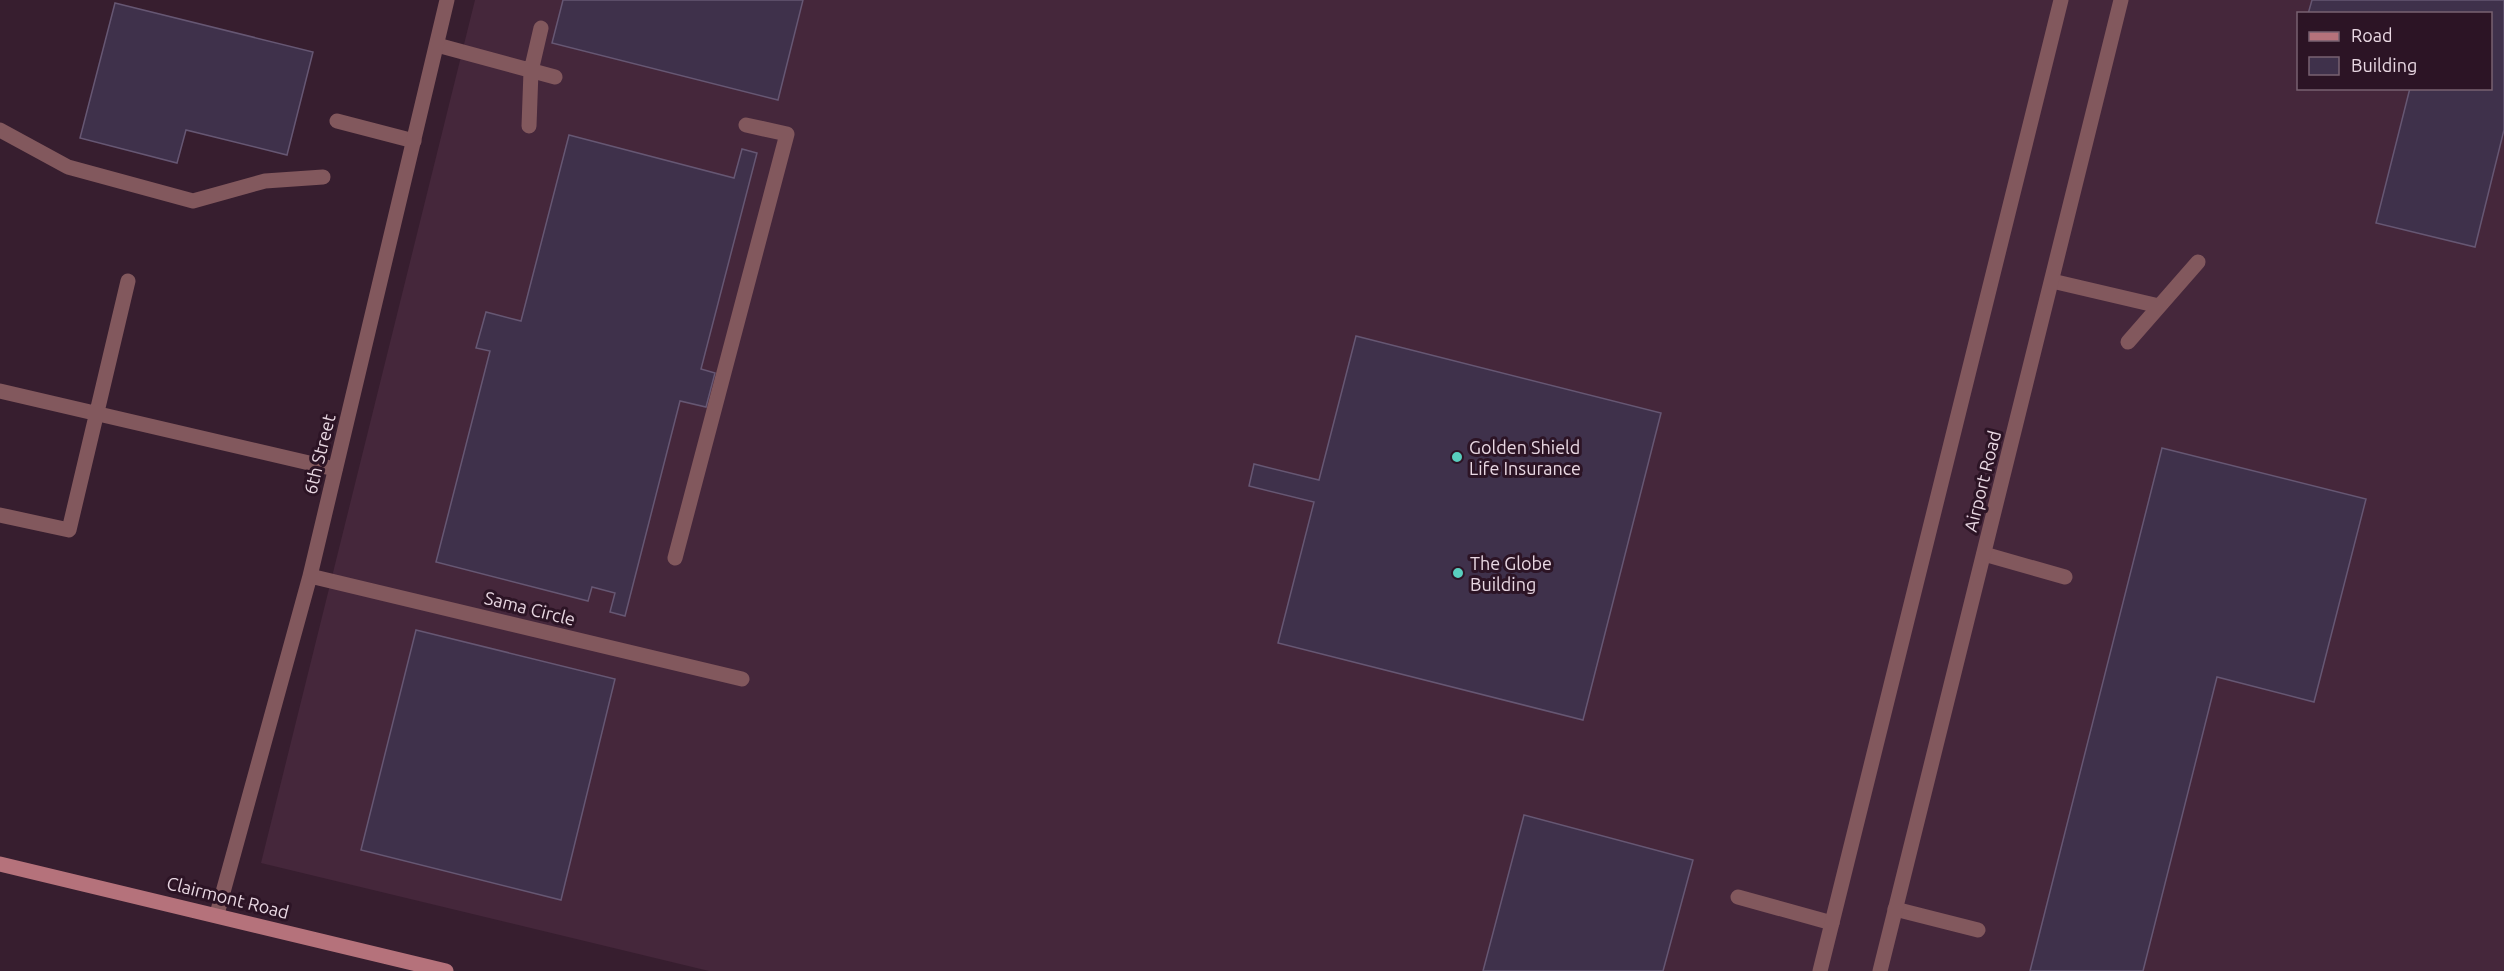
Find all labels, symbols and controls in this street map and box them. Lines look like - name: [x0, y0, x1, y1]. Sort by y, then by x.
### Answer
- legend: [2297, 12, 2492, 90]
- text: Road: [2351, 25, 2393, 45]
- text: Building: [2351, 55, 2417, 75]
- street label: 6th Street: [299, 412, 339, 496]
- street label: Airport Road: [1960, 428, 2004, 534]
- place label: Golden Shield Life Insurance: [1469, 437, 1581, 478]
- marker: Golden Shield Life Insurance: [1450, 450, 1464, 464]
- place label: The Globe Building: [1470, 553, 1552, 594]
- marker: The Globe Building: [1451, 566, 1465, 580]
- street label: Sama Circle: [483, 587, 577, 629]
- street label: Clairmont Road: [165, 872, 291, 922]

